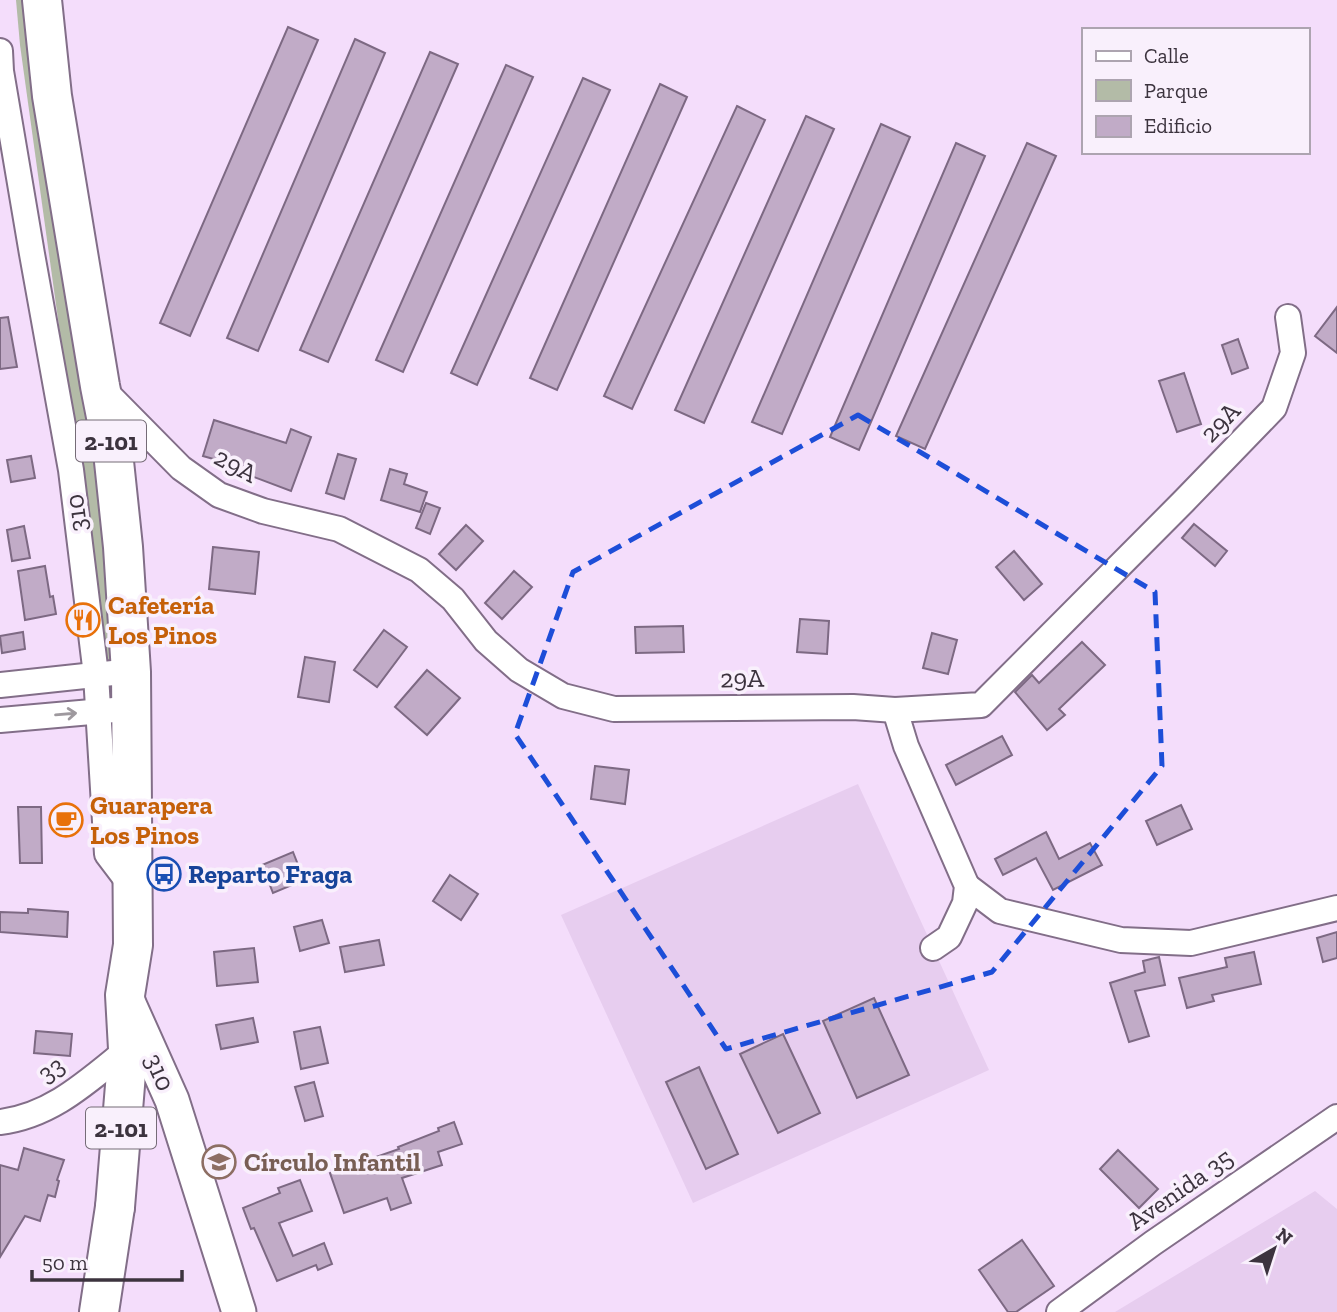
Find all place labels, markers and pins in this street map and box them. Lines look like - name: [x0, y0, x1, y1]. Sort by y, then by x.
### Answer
- place label: Cafetería Los Pinos: [108, 589, 217, 651]
- restaurant icon: Cafetería Los Pinos: [64, 601, 102, 639]
- place label: Guarapera Los Pinos: [90, 789, 213, 851]
- cafe icon: Guarapera Los Pinos: [47, 801, 85, 839]
- bus stop icon: Reparto Fraga: [145, 855, 183, 893]
- place label: Reparto Fraga: [188, 858, 353, 890]
- school or university icon: Círculo Infantil: [200, 1143, 238, 1181]
- place label: Círculo Infantil: [244, 1146, 421, 1178]

